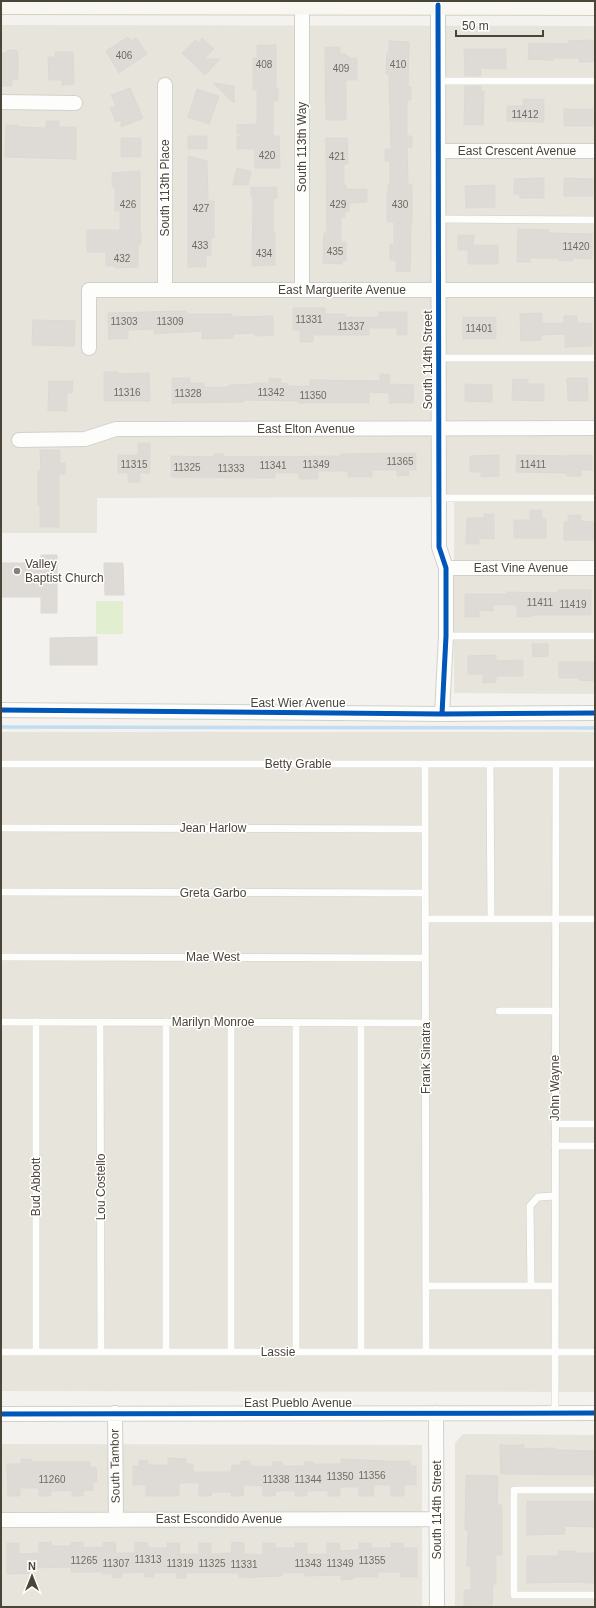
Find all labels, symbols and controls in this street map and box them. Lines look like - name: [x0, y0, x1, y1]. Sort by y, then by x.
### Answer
- scale bar: [456, 12, 543, 38]
- text: 50 m: [462, 19, 489, 33]
- house number: 406: [116, 50, 133, 61]
- house number: 408: [256, 59, 273, 70]
- house number: 410: [390, 59, 407, 70]
- house number: 409: [333, 63, 350, 74]
- street label: South 113th Way: [295, 102, 309, 192]
- house number: 11412: [511, 109, 539, 120]
- street label: South 113th Place: [158, 139, 172, 237]
- street label: East Crescent Avenue: [458, 144, 577, 158]
- house number: 420: [259, 150, 276, 161]
- house number: 421: [329, 151, 346, 162]
- house number: 426: [120, 199, 137, 210]
- house number: 429: [330, 199, 347, 210]
- house number: 430: [392, 199, 409, 210]
- house number: 427: [193, 203, 210, 214]
- house number: 433: [192, 240, 209, 251]
- house number: 11420: [562, 241, 590, 252]
- house number: 435: [327, 246, 344, 257]
- house number: 434: [256, 248, 273, 259]
- house number: 432: [114, 253, 131, 264]
- street label: East Marguerite Avenue: [278, 283, 406, 297]
- street label: South 114th Street: [421, 310, 435, 410]
- house number: 11331: [295, 314, 323, 325]
- house number: 11303: [110, 316, 138, 327]
- house number: 11309: [156, 316, 184, 327]
- house number: 11337: [337, 321, 365, 332]
- house number: 11401: [465, 323, 493, 334]
- house number: 11316: [113, 387, 141, 398]
- house number: 11342: [257, 387, 285, 398]
- house number: 11328: [174, 388, 202, 399]
- house number: 11350: [299, 390, 327, 401]
- street label: East Elton Avenue: [257, 422, 355, 436]
- house number: 11365: [386, 456, 414, 467]
- house number: 11315: [120, 459, 148, 470]
- house number: 11349: [302, 459, 330, 470]
- house number: 11411: [520, 459, 547, 470]
- house number: 11341: [259, 460, 287, 471]
- house number: 11325: [173, 462, 201, 473]
- house number: 11333: [217, 463, 245, 474]
- place label: Valley Baptist Church: [25, 557, 104, 585]
- street label: East Vine Avenue: [474, 561, 568, 575]
- marker: Valley Baptist Church: [12, 566, 22, 576]
- house number: 11411: [527, 597, 554, 608]
- house number: 11419: [559, 599, 587, 610]
- street label: East Wier Avenue: [250, 696, 346, 710]
- street label: Betty Grable: [265, 757, 332, 771]
- street label: Jean Harlow: [180, 821, 247, 835]
- street label: Greta Garbo: [180, 886, 247, 900]
- street label: Mae West: [186, 950, 241, 964]
- street label: Marilyn Monroe: [172, 1015, 255, 1029]
- street label: Frank Sinatra: [419, 1022, 433, 1094]
- street label: John Wayne: [548, 1055, 562, 1121]
- street label: Lou Costello: [94, 1153, 108, 1220]
- street label: Bud Abbott: [29, 1157, 43, 1216]
- street label: Lassie: [261, 1345, 296, 1359]
- street label: East Pueblo Avenue: [244, 1396, 352, 1410]
- street label: South Tambor: [107, 1429, 123, 1503]
- street label: South 114th Street: [430, 1460, 444, 1560]
- house number: 11356: [358, 1470, 386, 1481]
- house number: 11350: [326, 1471, 354, 1482]
- house number: 11260: [38, 1474, 66, 1485]
- house number: 11338: [262, 1474, 290, 1485]
- house number: 11344: [294, 1474, 322, 1485]
- street label: East Escondido Avenue: [156, 1512, 283, 1526]
- house number: 11313: [134, 1554, 162, 1565]
- house number: 11265: [70, 1555, 98, 1566]
- house number: 11355: [358, 1555, 386, 1566]
- north arrow: [12, 1556, 52, 1596]
- house number: 11307: [102, 1558, 130, 1569]
- house number: 11319: [166, 1558, 194, 1569]
- house number: 11325: [198, 1558, 226, 1569]
- house number: 11343: [294, 1558, 322, 1569]
- house number: 11349: [326, 1558, 354, 1569]
- house number: 11331: [230, 1559, 258, 1570]
- text: N: [28, 1560, 36, 1572]

